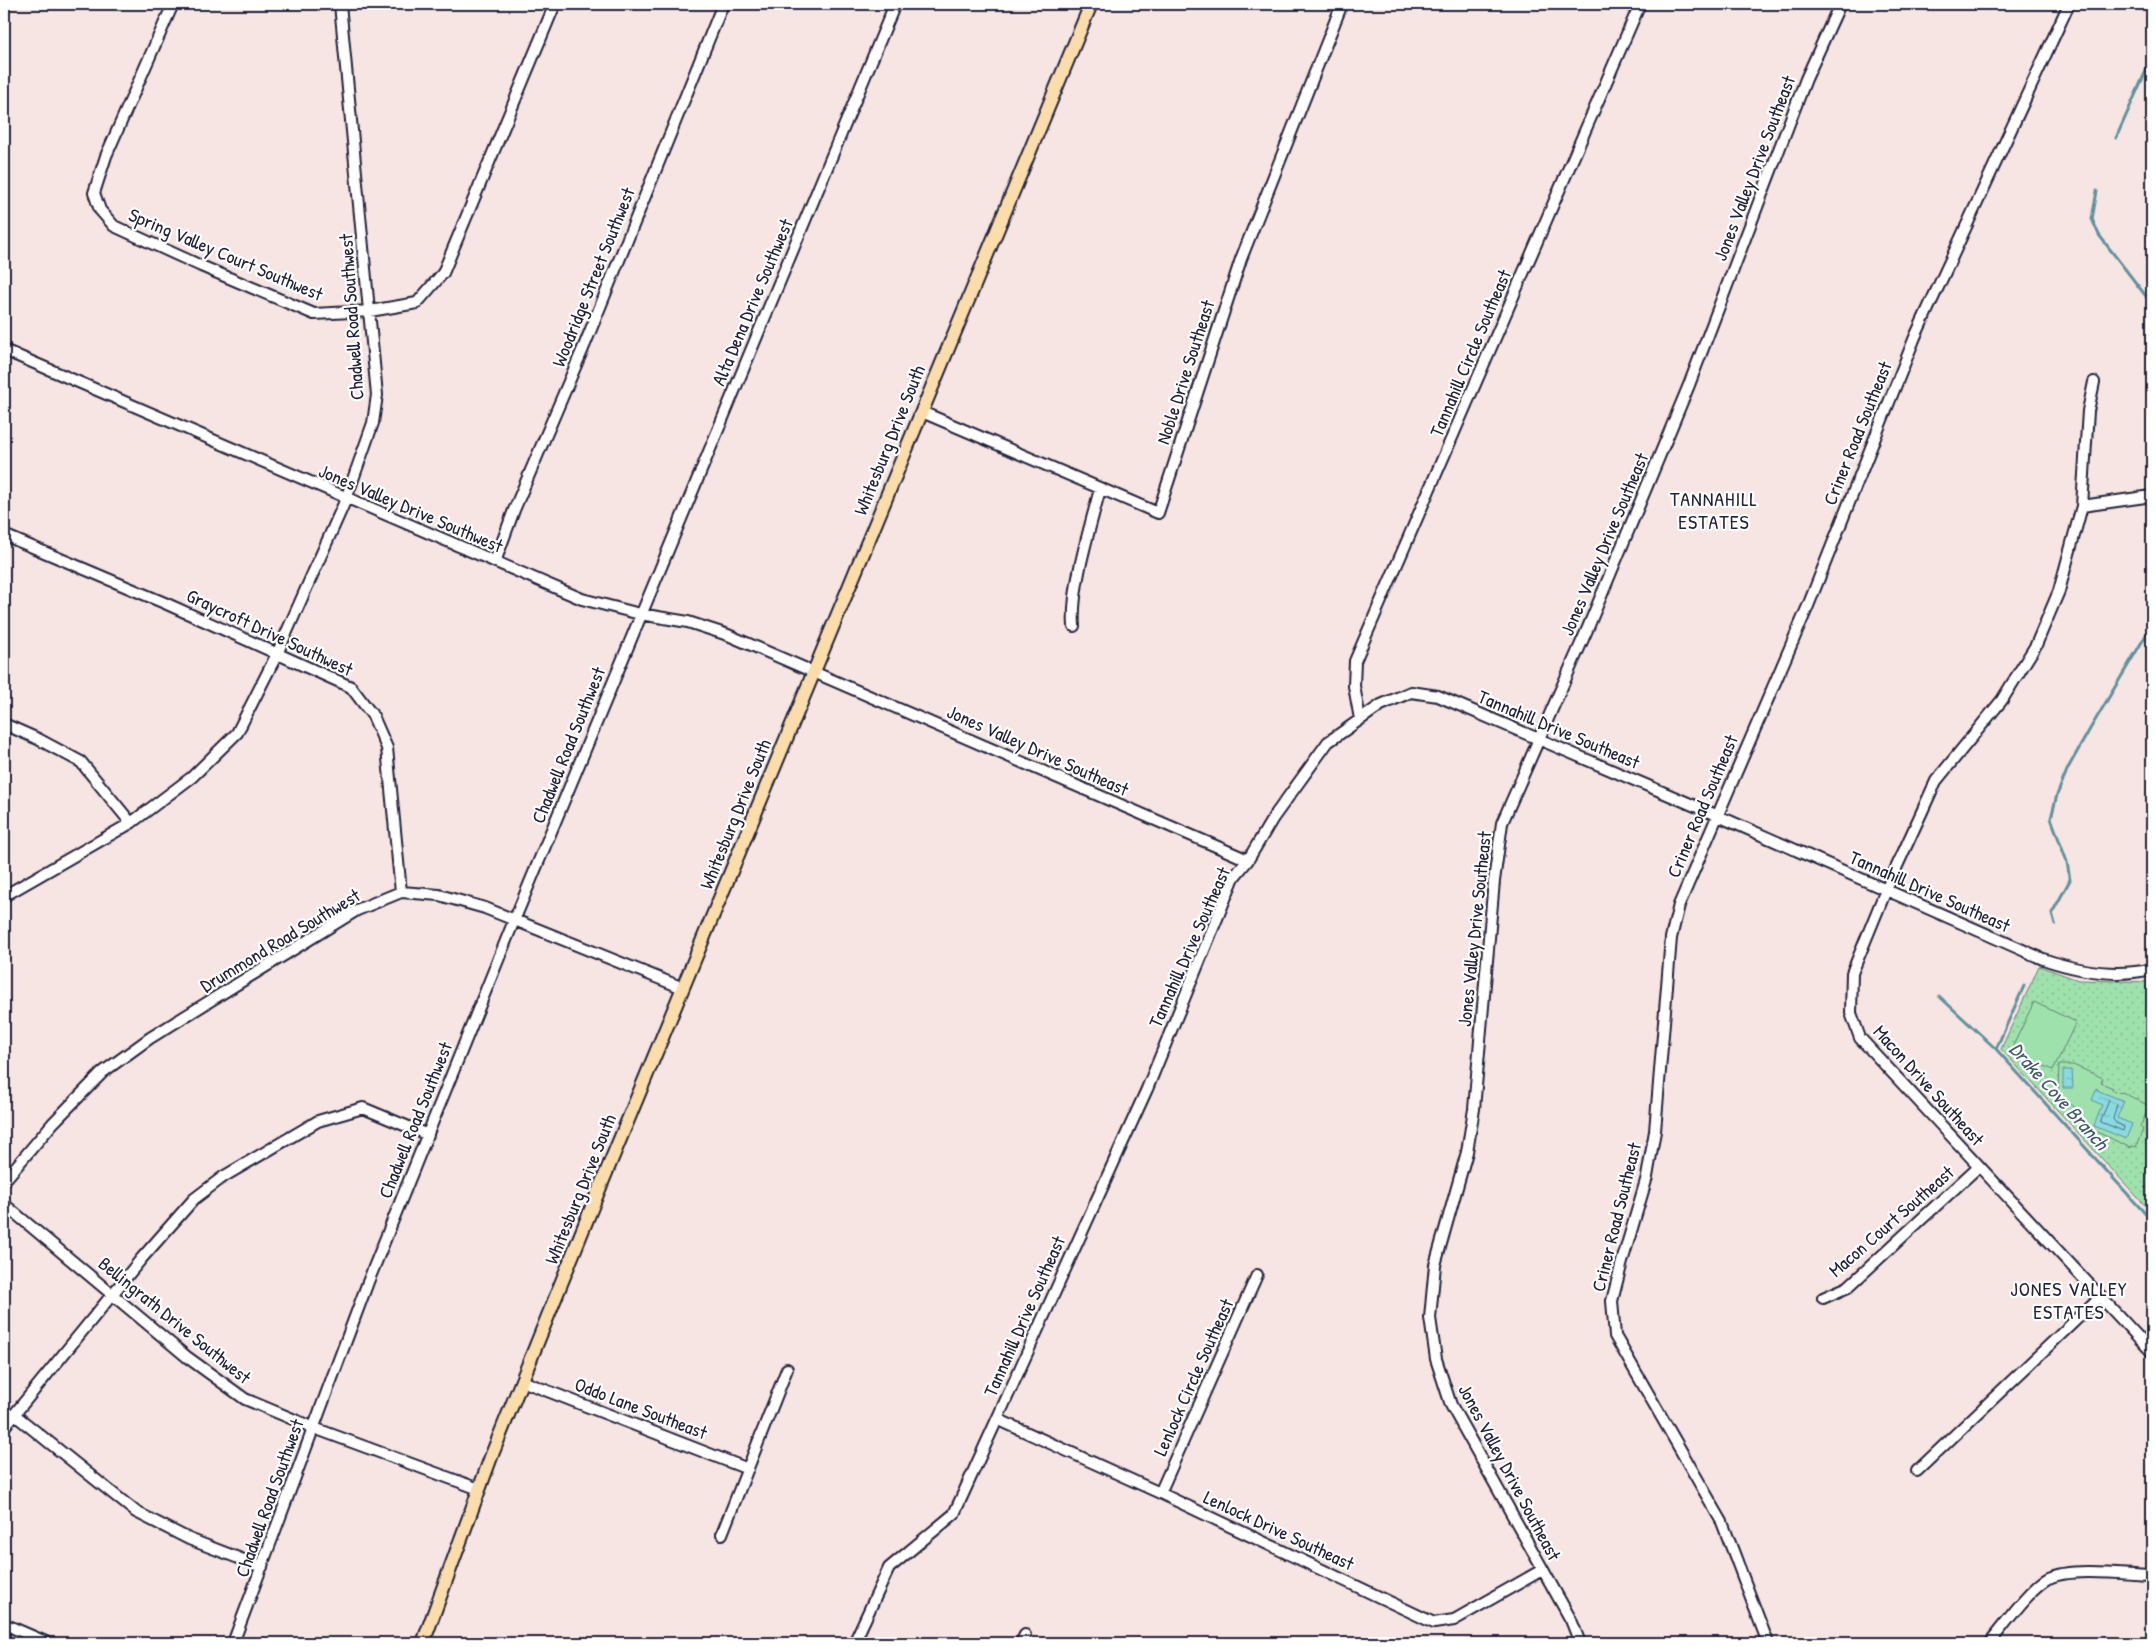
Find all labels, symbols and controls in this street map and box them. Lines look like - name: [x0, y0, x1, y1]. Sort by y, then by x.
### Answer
- street label: Jones Valley Drive Southeast: [1707, 71, 1801, 264]
- street label: Woodridge Street Southwest: [545, 183, 641, 370]
- street label: Spring Valley Court Southwest: [125, 201, 328, 307]
- street label: Alta Dena Drive Southwest: [705, 214, 799, 389]
- street label: Chadwell Road Southwest: [332, 233, 370, 401]
- street label: Tannahill Circle Southeast: [1423, 265, 1517, 441]
- street label: Noble Drive Southeast: [1149, 296, 1221, 447]
- street label: Criner Road Southeast: [1816, 357, 1898, 509]
- street label: Whitesburg Drive South: [847, 361, 931, 519]
- street label: Jones Valley Drive Southeast: [1554, 448, 1654, 639]
- street label: Jones Valley Drive Southwest: [315, 457, 507, 559]
- district label: TANNAHILL ESTATES: [1670, 485, 1758, 535]
- street label: Graycroft Drive Southwest: [183, 582, 358, 682]
- street label: Chadwell Road Southwest: [525, 663, 611, 827]
- street label: Tannahill Drive Southeast: [1474, 683, 1644, 775]
- street label: Jones Valley Drive Southeast: [943, 698, 1133, 802]
- street label: Criner Road Southeast: [1660, 730, 1744, 881]
- street label: Whitesburg Drive South: [693, 735, 777, 893]
- street label: Jones Valley Drive Southeast: [1451, 830, 1497, 1028]
- street label: Tannahill Drive Southeast: [1846, 844, 2015, 938]
- street label: Tannahill Drive Southeast: [1142, 862, 1236, 1031]
- street label: Drummond Road Southwest: [195, 882, 365, 998]
- street label: Macon Drive Southeast: [1868, 1019, 1991, 1151]
- water label: Drake Cove Branch: [2004, 1036, 2116, 1157]
- street label: Chadwell Road Southwest: [372, 1038, 458, 1202]
- street label: Whitesburg Drive South: [538, 1110, 622, 1268]
- street label: Criner Road Southeast: [1585, 1139, 1647, 1294]
- street label: Macon Court Southeast: [1823, 1159, 1959, 1283]
- street label: Tannahill Drive Southeast: [977, 1231, 1071, 1400]
- street label: Bellingrath Drive Southwest: [93, 1250, 257, 1390]
- district label: JONES VALLEY ESTATES: [2010, 1275, 2128, 1325]
- street label: Lenlock Circle Southeast: [1147, 1294, 1239, 1460]
- street label: Oddo Lane Southeast: [571, 1371, 711, 1445]
- street label: Jones Valley Drive Southeast: [1452, 1379, 1568, 1565]
- street label: Chadwell Road Southwest: [228, 1415, 310, 1581]
- street label: Lenlock Drive Southeast: [1200, 1484, 1359, 1576]

